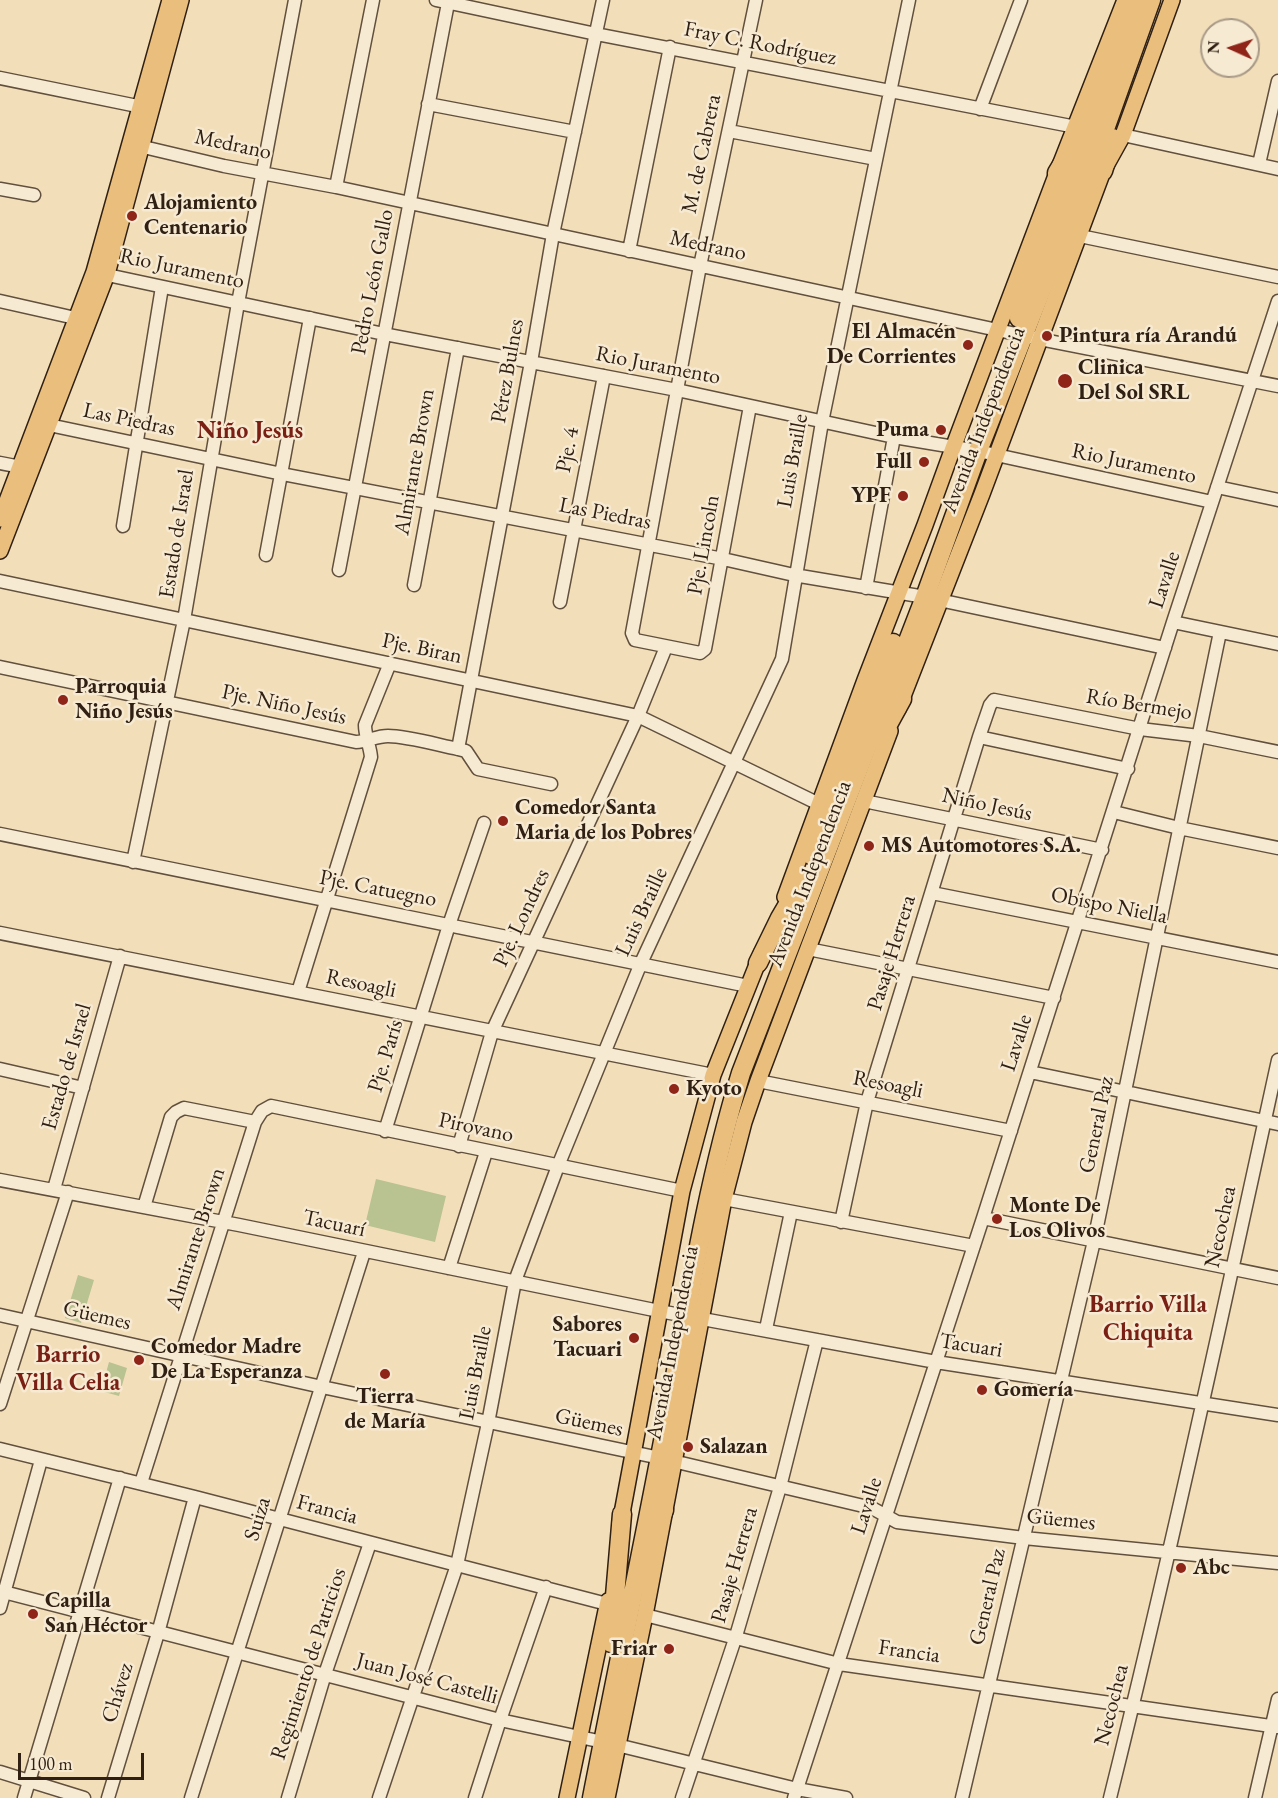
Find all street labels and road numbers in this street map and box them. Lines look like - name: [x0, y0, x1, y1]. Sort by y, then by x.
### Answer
- street label: Fray C. Rodríguez: [682, 16, 838, 72]
- street label: M. de Cabrera: [676, 92, 728, 216]
- street label: Medrano: [192, 124, 274, 166]
- street label: Pedro León Gallo: [346, 207, 400, 357]
- street label: Medrano: [667, 225, 749, 267]
- street label: Rio Juramento: [117, 243, 247, 295]
- street label: Pérez Bulnes: [486, 317, 530, 425]
- street label: Avenida Independencia: [936, 323, 1032, 517]
- street label: Rio Juramento: [593, 341, 723, 391]
- street label: Almirante Brown: [389, 387, 441, 537]
- street label: Las Piedras: [81, 397, 177, 443]
- street label: Luis Braille: [772, 412, 814, 510]
- street label: Pje. 4: [551, 425, 585, 475]
- street label: Rio Juramento: [1069, 438, 1199, 490]
- street label: Estado de Israel: [154, 468, 200, 600]
- street label: Las Piedras: [557, 492, 653, 536]
- street label: Pje. Lincoln: [682, 493, 726, 597]
- street label: Lavalle: [1143, 548, 1187, 612]
- street label: Pje. Biran: [380, 628, 464, 670]
- street label: Pje. Niño Jesús: [219, 679, 349, 731]
- street label: Río Bermejo: [1084, 684, 1194, 726]
- street label: Avenida Independencia: [762, 777, 858, 971]
- street label: Niño Jesús: [939, 783, 1035, 827]
- street label: Luis Braille: [610, 863, 674, 961]
- street label: Pje. Catuegno: [317, 865, 439, 913]
- street label: Pje. Londres: [488, 865, 556, 971]
- street label: Obispo Niella: [1049, 882, 1169, 930]
- street label: Pasaje Herrera: [862, 892, 922, 1014]
- street label: Resoagli: [324, 964, 398, 1004]
- street label: Estado de Israel: [36, 1001, 98, 1133]
- street label: Lavalle: [995, 1011, 1039, 1075]
- street label: Pje. París: [362, 1016, 410, 1096]
- street label: Resoagli: [851, 1065, 925, 1105]
- street label: General Paz: [1074, 1074, 1120, 1176]
- street label: Pirovano: [436, 1107, 516, 1149]
- street label: Almirante Brown: [161, 1164, 231, 1314]
- street label: Necochea: [1199, 1184, 1243, 1270]
- street label: Tacuarí: [300, 1205, 368, 1243]
- street label: Avenida Independencia: [641, 1244, 705, 1442]
- street label: Güemes: [60, 1295, 134, 1337]
- street label: Luis Braille: [454, 1324, 498, 1422]
- street label: Tacuari: [938, 1328, 1004, 1364]
- street label: Güemes: [553, 1403, 625, 1443]
- street label: Lavalle: [845, 1474, 889, 1538]
- street label: Francia: [294, 1489, 360, 1531]
- street label: Suiza: [239, 1494, 277, 1544]
- street label: Güemes: [1025, 1503, 1097, 1537]
- street label: Pasaje Herrera: [706, 1504, 764, 1626]
- street label: General Paz: [964, 1546, 1012, 1648]
- street label: Regimiento de Patricios: [266, 1565, 352, 1763]
- street label: Francia: [876, 1635, 942, 1669]
- street label: Juan José Castelli: [353, 1647, 501, 1711]
- street label: Chávez: [96, 1660, 140, 1726]
- street label: Necochea: [1089, 1662, 1135, 1748]

